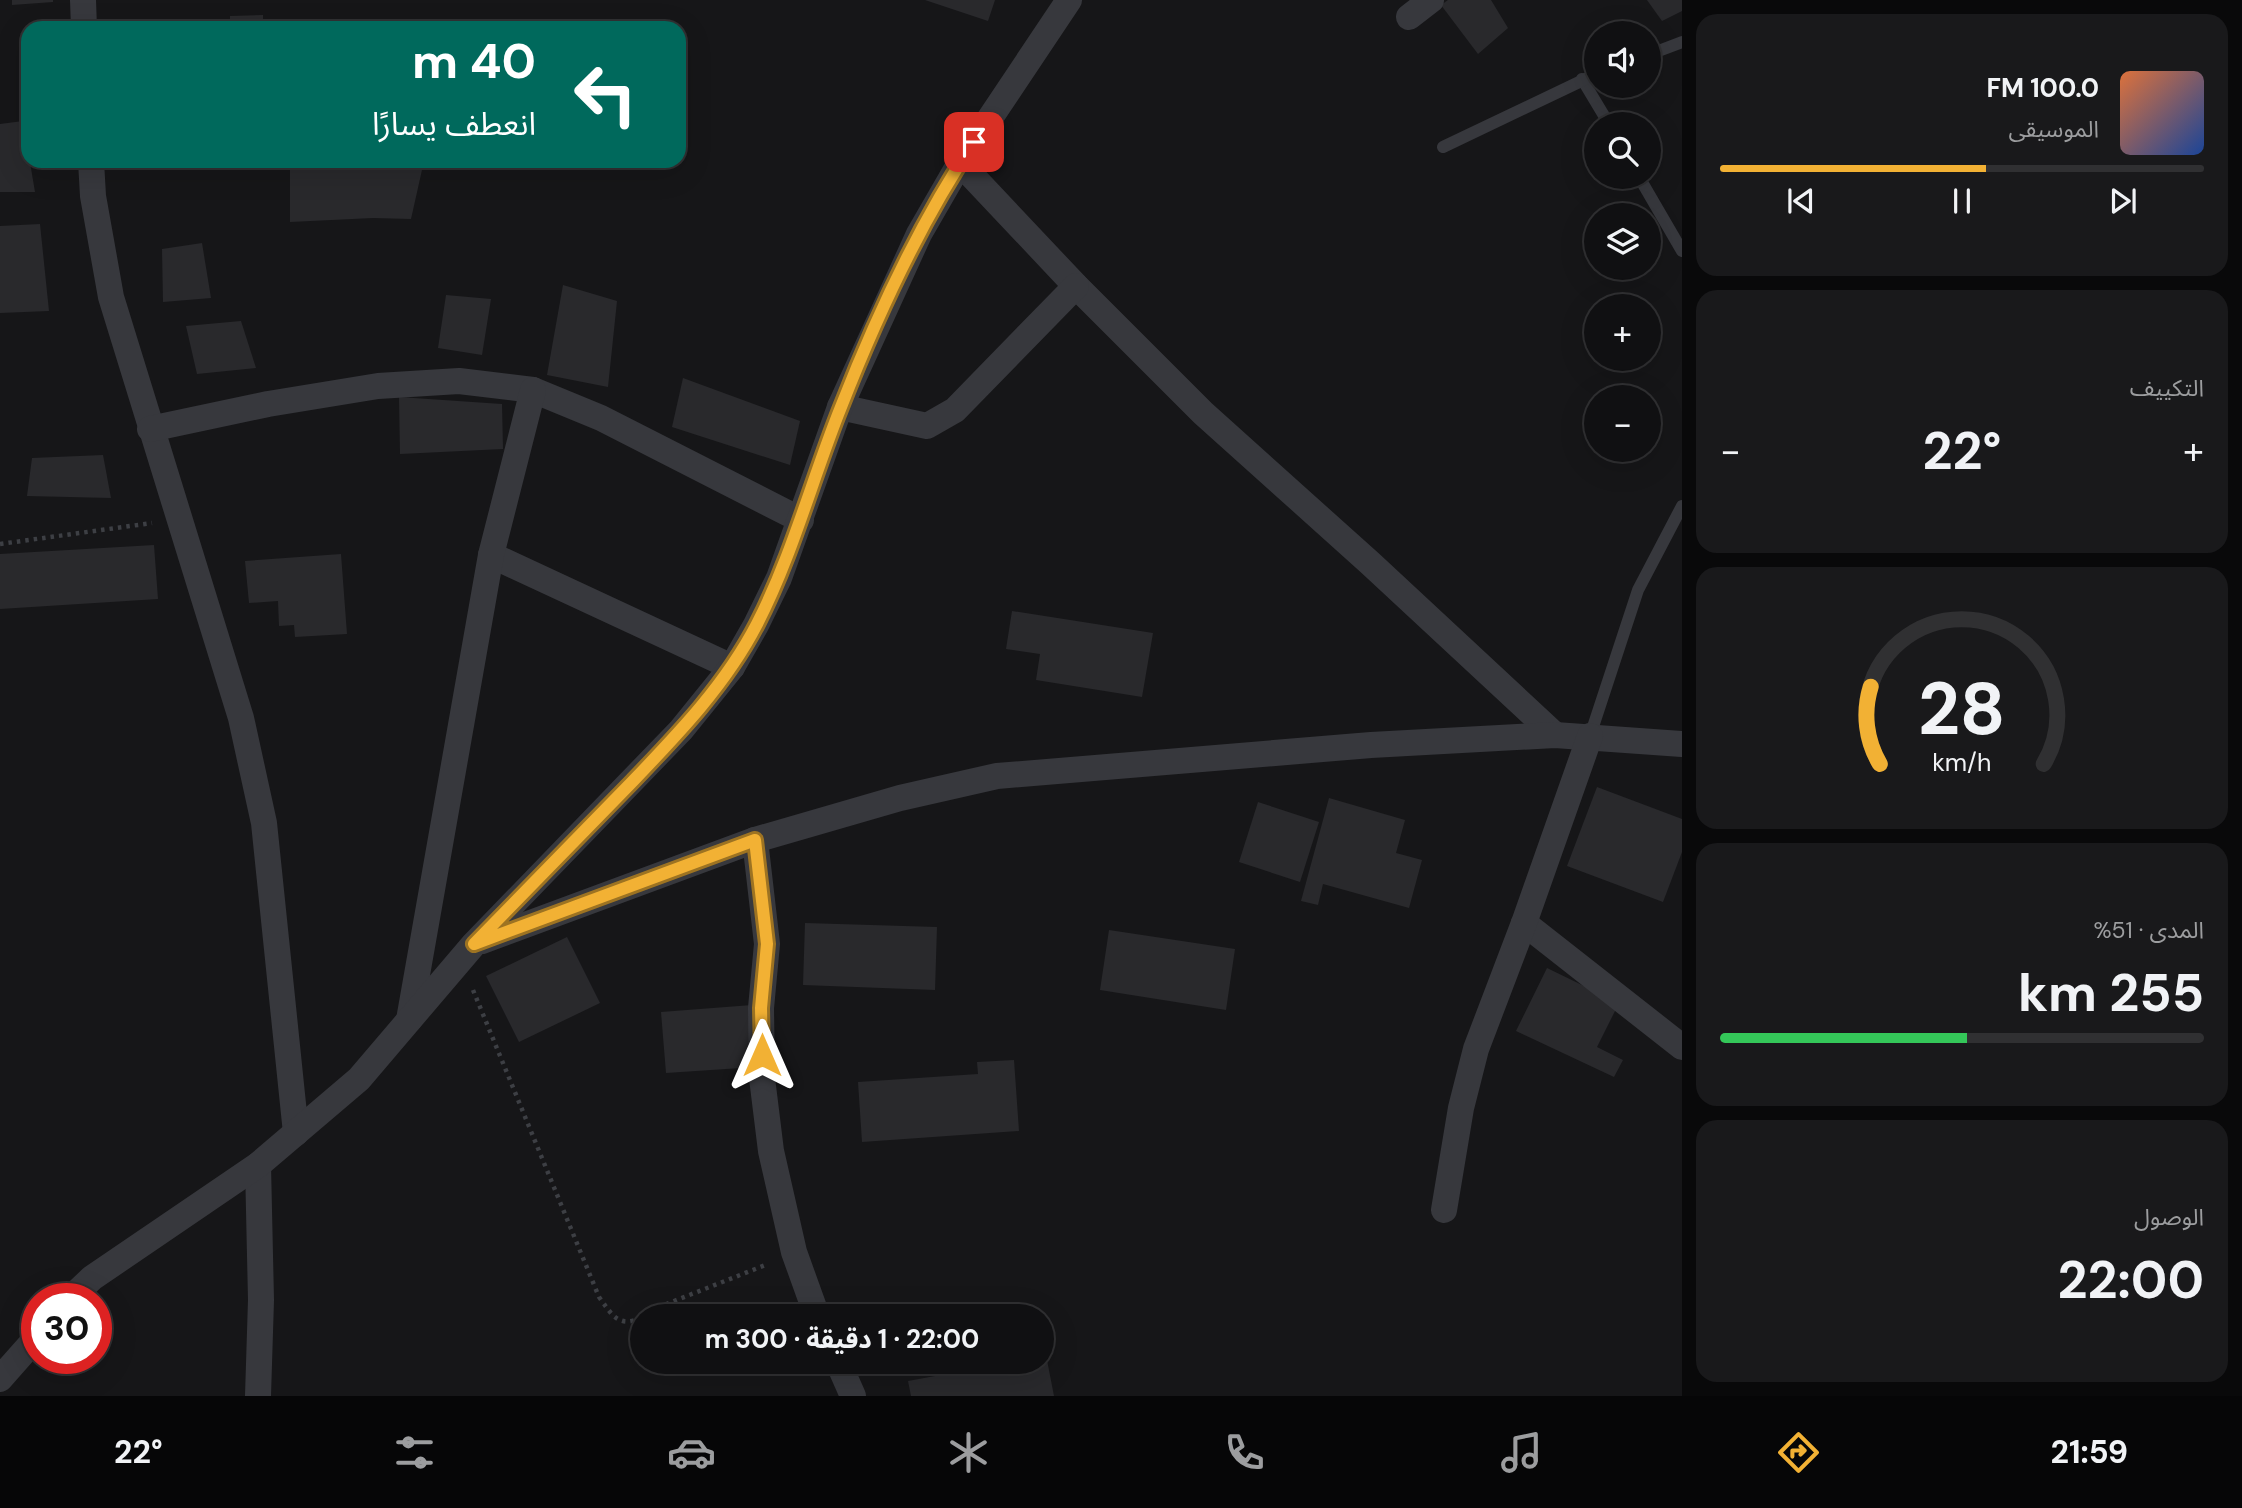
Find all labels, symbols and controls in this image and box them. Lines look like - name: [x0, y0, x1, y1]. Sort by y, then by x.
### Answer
- map controls: [1584, 21, 1661, 462]
- button: sound: [1584, 21, 1661, 98]
- text: 40 m: [412, 29, 536, 93]
- icon: left: [560, 49, 651, 140]
- text: 100.0 FM: [1987, 71, 2099, 105]
- text: انعطف يسارًا: [372, 103, 536, 145]
- pin: [944, 112, 1004, 172]
- button: search: [1584, 112, 1661, 189]
- text: الموسيقى: [2008, 114, 2099, 144]
- icon: arrive: [955, 123, 993, 161]
- icon: previous: [1782, 182, 1820, 220]
- icon: pause: [1943, 182, 1981, 220]
- icon: next: [2104, 182, 2142, 220]
- button: layers: [1584, 203, 1661, 280]
- button: +: [1584, 294, 1661, 371]
- text: التكييف: [2130, 373, 2204, 403]
- button: −: [1584, 385, 1661, 462]
- text: 22°: [1923, 417, 2001, 485]
- text: −: [1720, 426, 1741, 476]
- text: +: [2183, 426, 2204, 476]
- text: 28: [1918, 662, 2006, 757]
- text: km/h: [1932, 746, 1992, 779]
- text: المدى · 51%: [2093, 915, 2204, 945]
- text: 255 km: [2018, 959, 2204, 1027]
- position arrow: [725, 1018, 799, 1092]
- text: الوصول: [2134, 1202, 2204, 1232]
- text: 22:00: [2058, 1246, 2204, 1314]
- speed limit sign: 30: [21, 1283, 112, 1374]
- text: 22:00 · 1 دقيقة · 300 m: [705, 1322, 979, 1356]
- icon: filters: [390, 1428, 439, 1477]
- icon: car: [667, 1428, 716, 1477]
- icon: climate: [944, 1428, 993, 1477]
- icon: phone: [1220, 1428, 1269, 1477]
- icon: music: [1497, 1428, 1546, 1477]
- icon: directions: [1774, 1428, 1823, 1477]
- text: 22°: [114, 1431, 163, 1473]
- text: 21:59: [2050, 1431, 2128, 1473]

